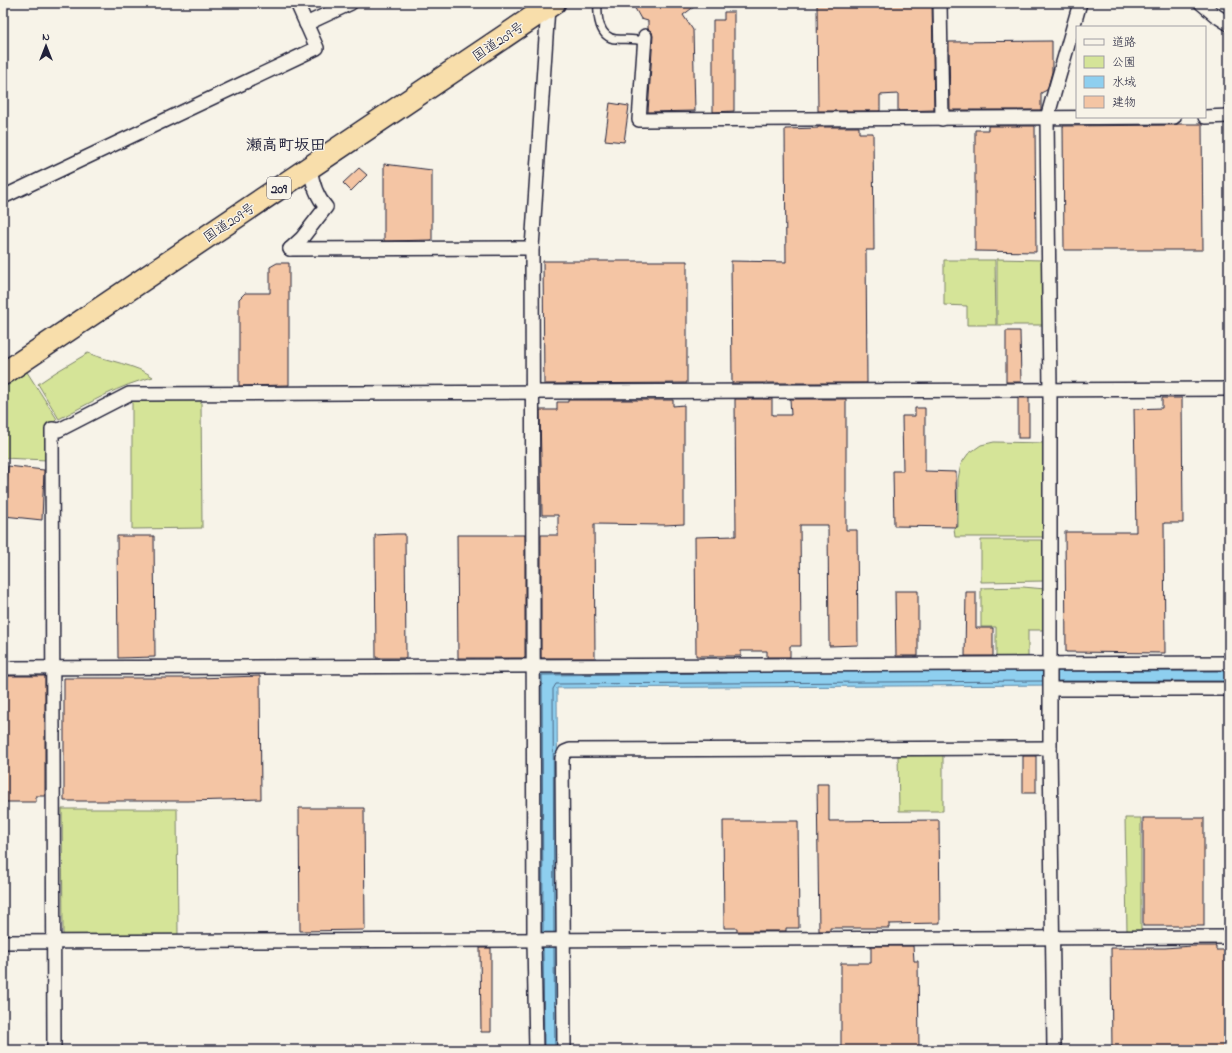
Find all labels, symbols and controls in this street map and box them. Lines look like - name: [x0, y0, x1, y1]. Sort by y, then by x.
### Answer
- street label: 国道209号: [468, 17, 529, 68]
- north arrow: [26, 26, 66, 66]
- legend: [1076, 26, 1206, 118]
- text: N: [42, 29, 50, 45]
- text: 道路: [1112, 34, 1136, 52]
- text: 公園: [1112, 54, 1136, 72]
- text: 水域: [1112, 74, 1136, 92]
- text: 建物: [1112, 94, 1136, 112]
- district label: 瀬高町坂田: [246, 134, 326, 158]
- road number: 209: [267, 177, 291, 199]
- street label: 国道209号: [199, 198, 260, 249]

